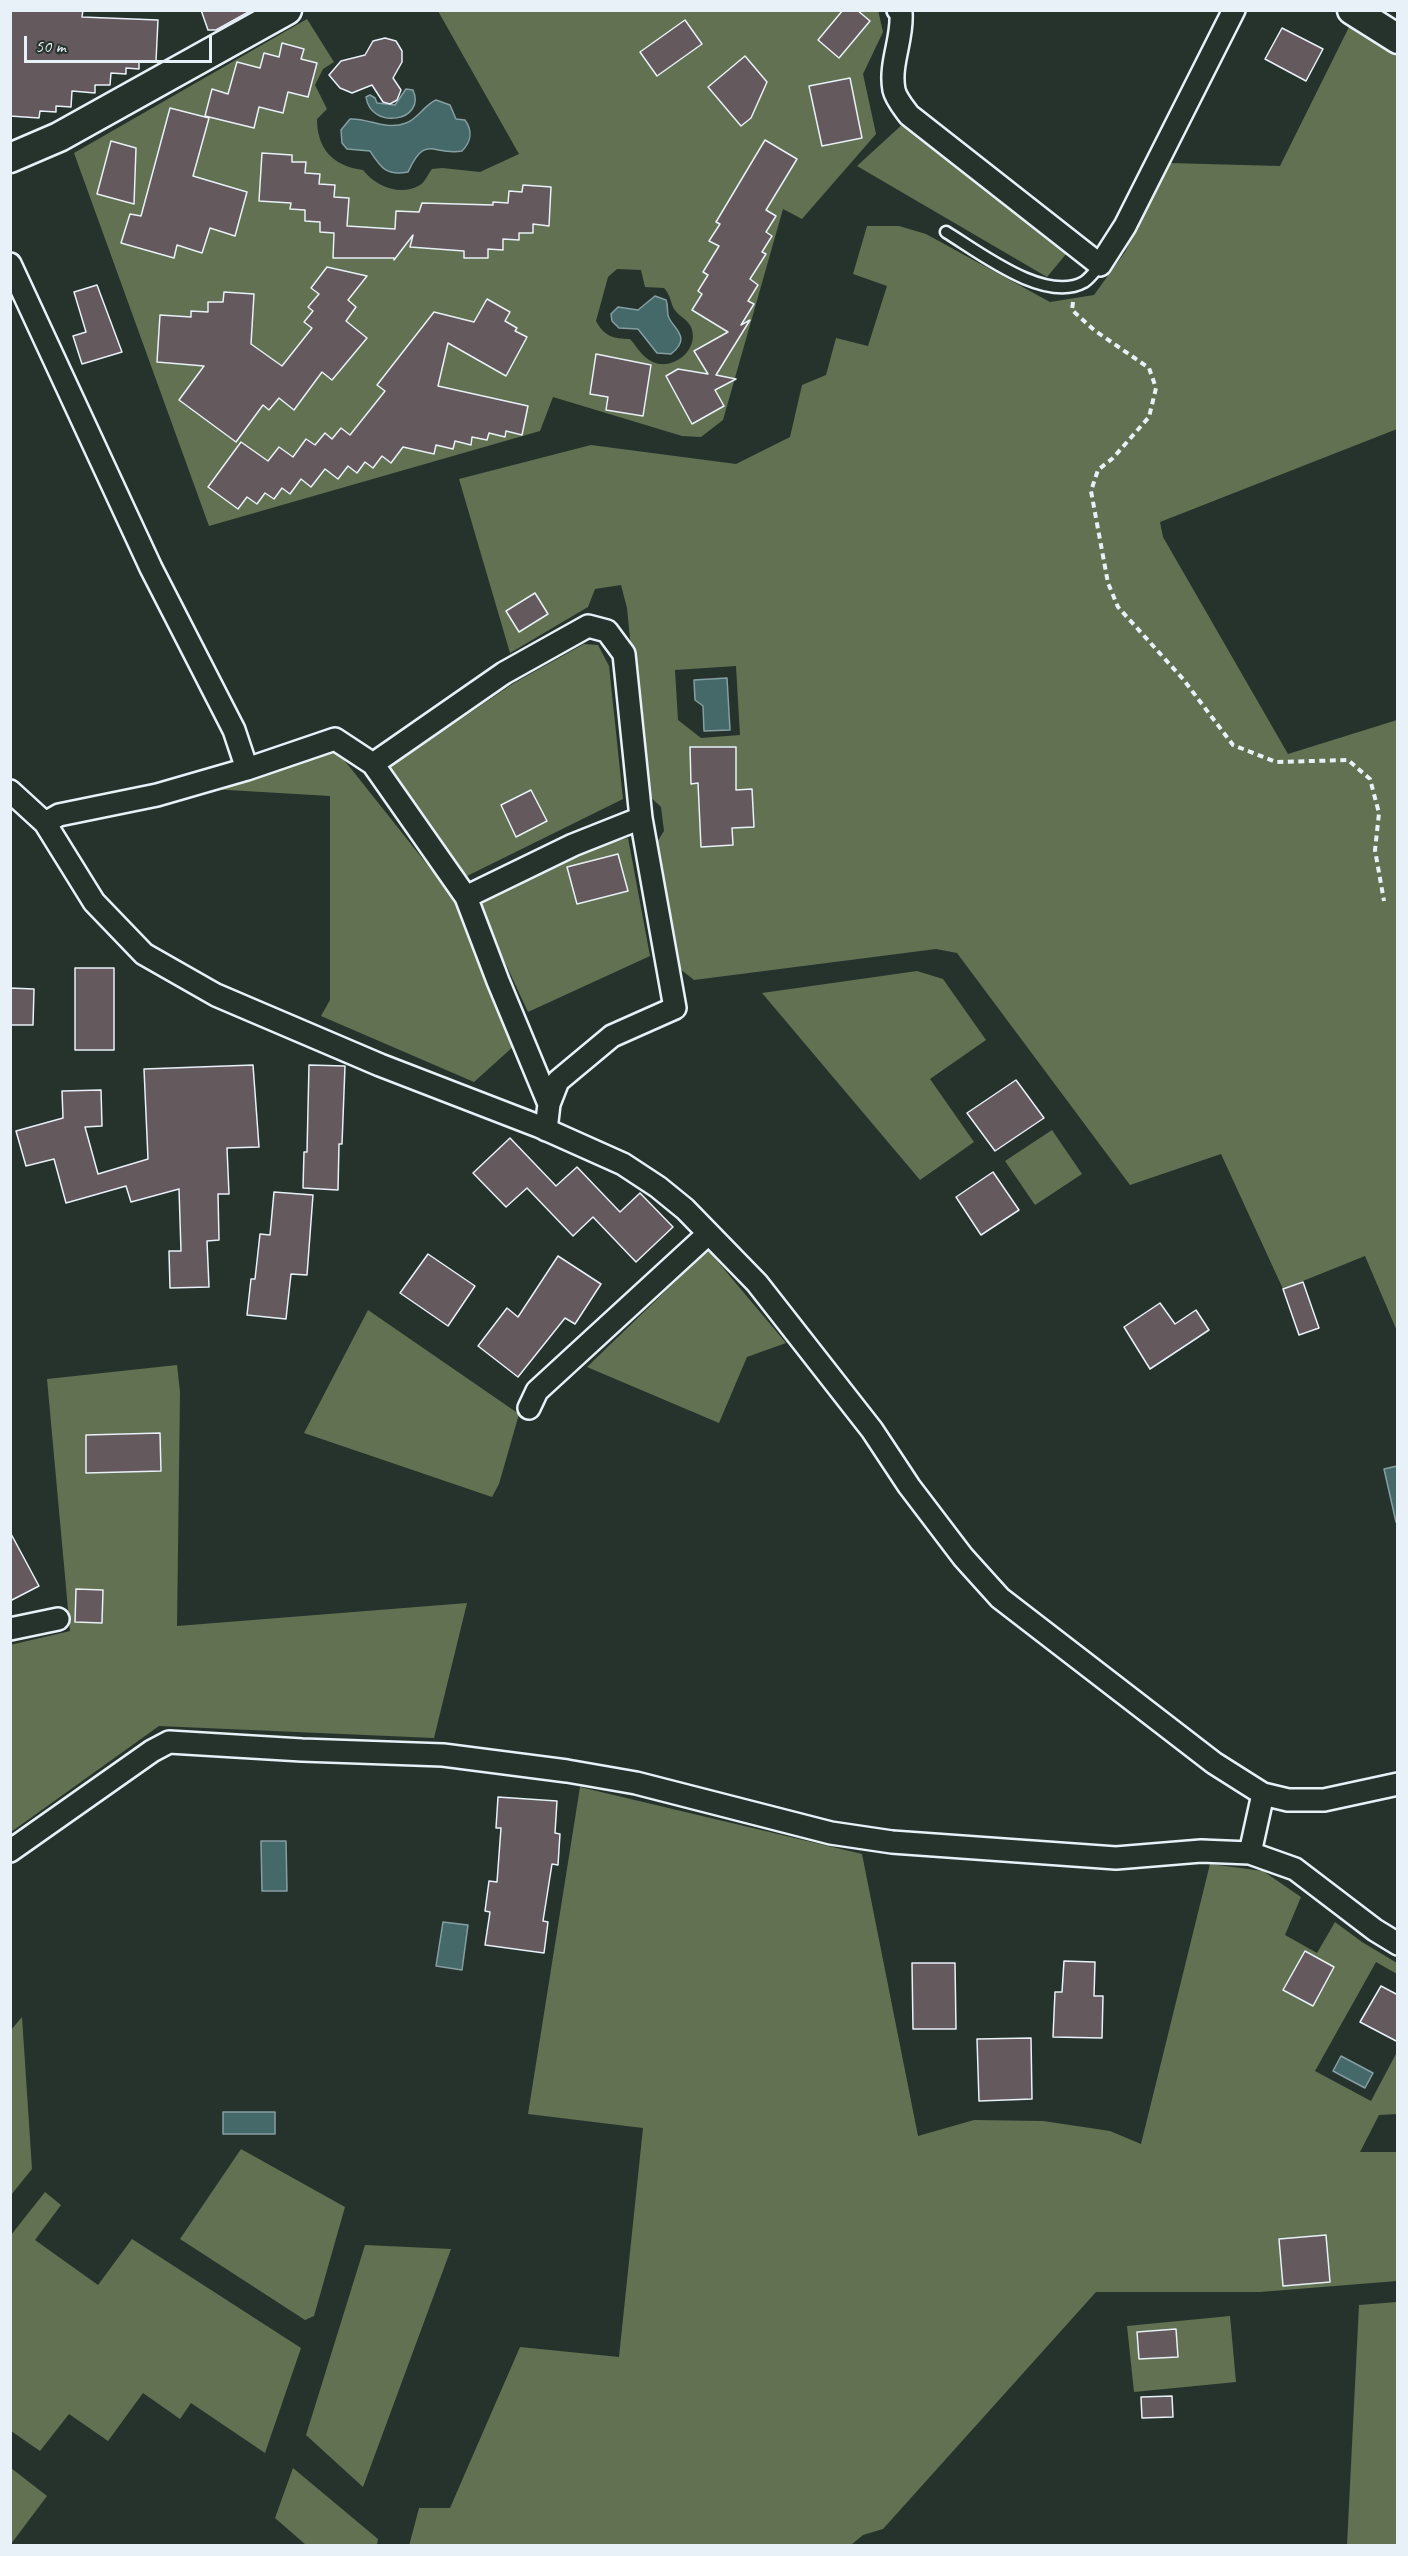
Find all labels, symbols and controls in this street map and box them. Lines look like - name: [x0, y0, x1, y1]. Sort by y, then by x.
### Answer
- scale bar: [27, 24, 214, 62]
- text: 50 m: [35, 35, 66, 57]

